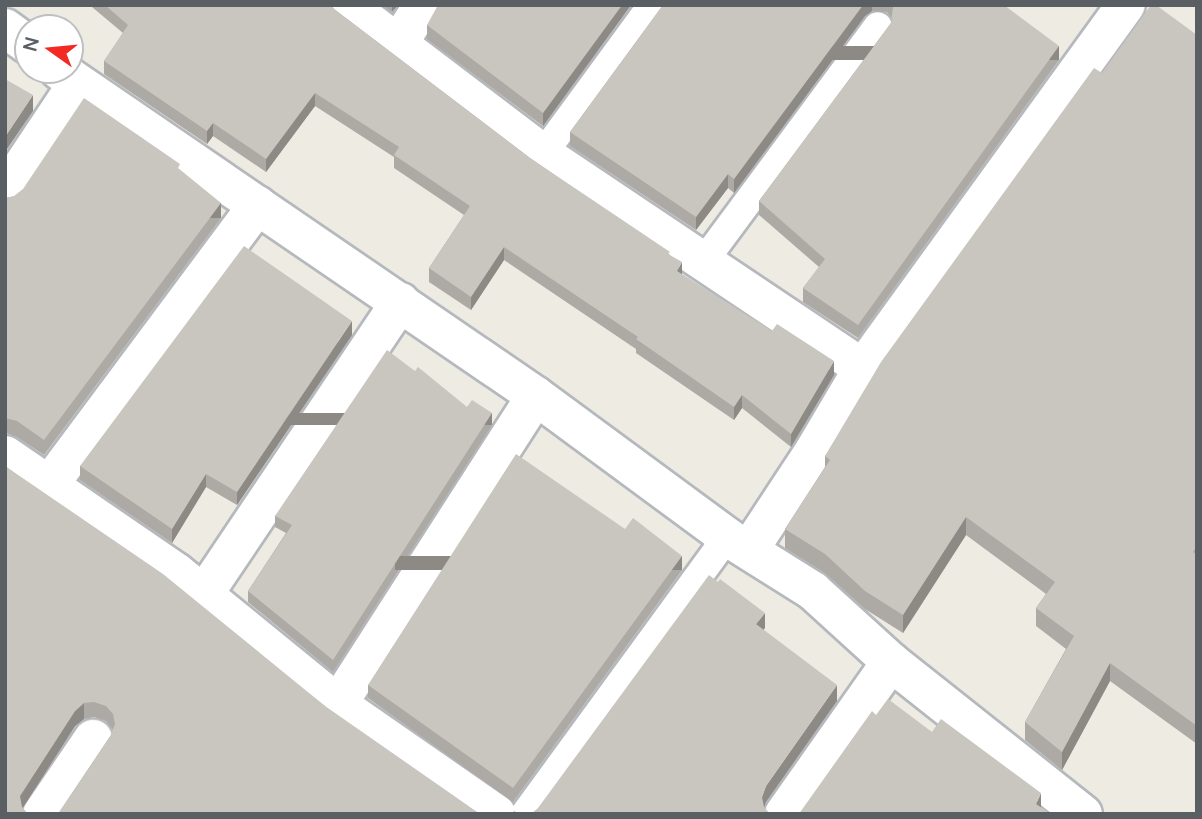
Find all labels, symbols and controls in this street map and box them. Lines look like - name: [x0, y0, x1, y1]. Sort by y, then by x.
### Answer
- north arrow: [14, 14, 84, 84]
- text: N: [16, 34, 45, 54]

